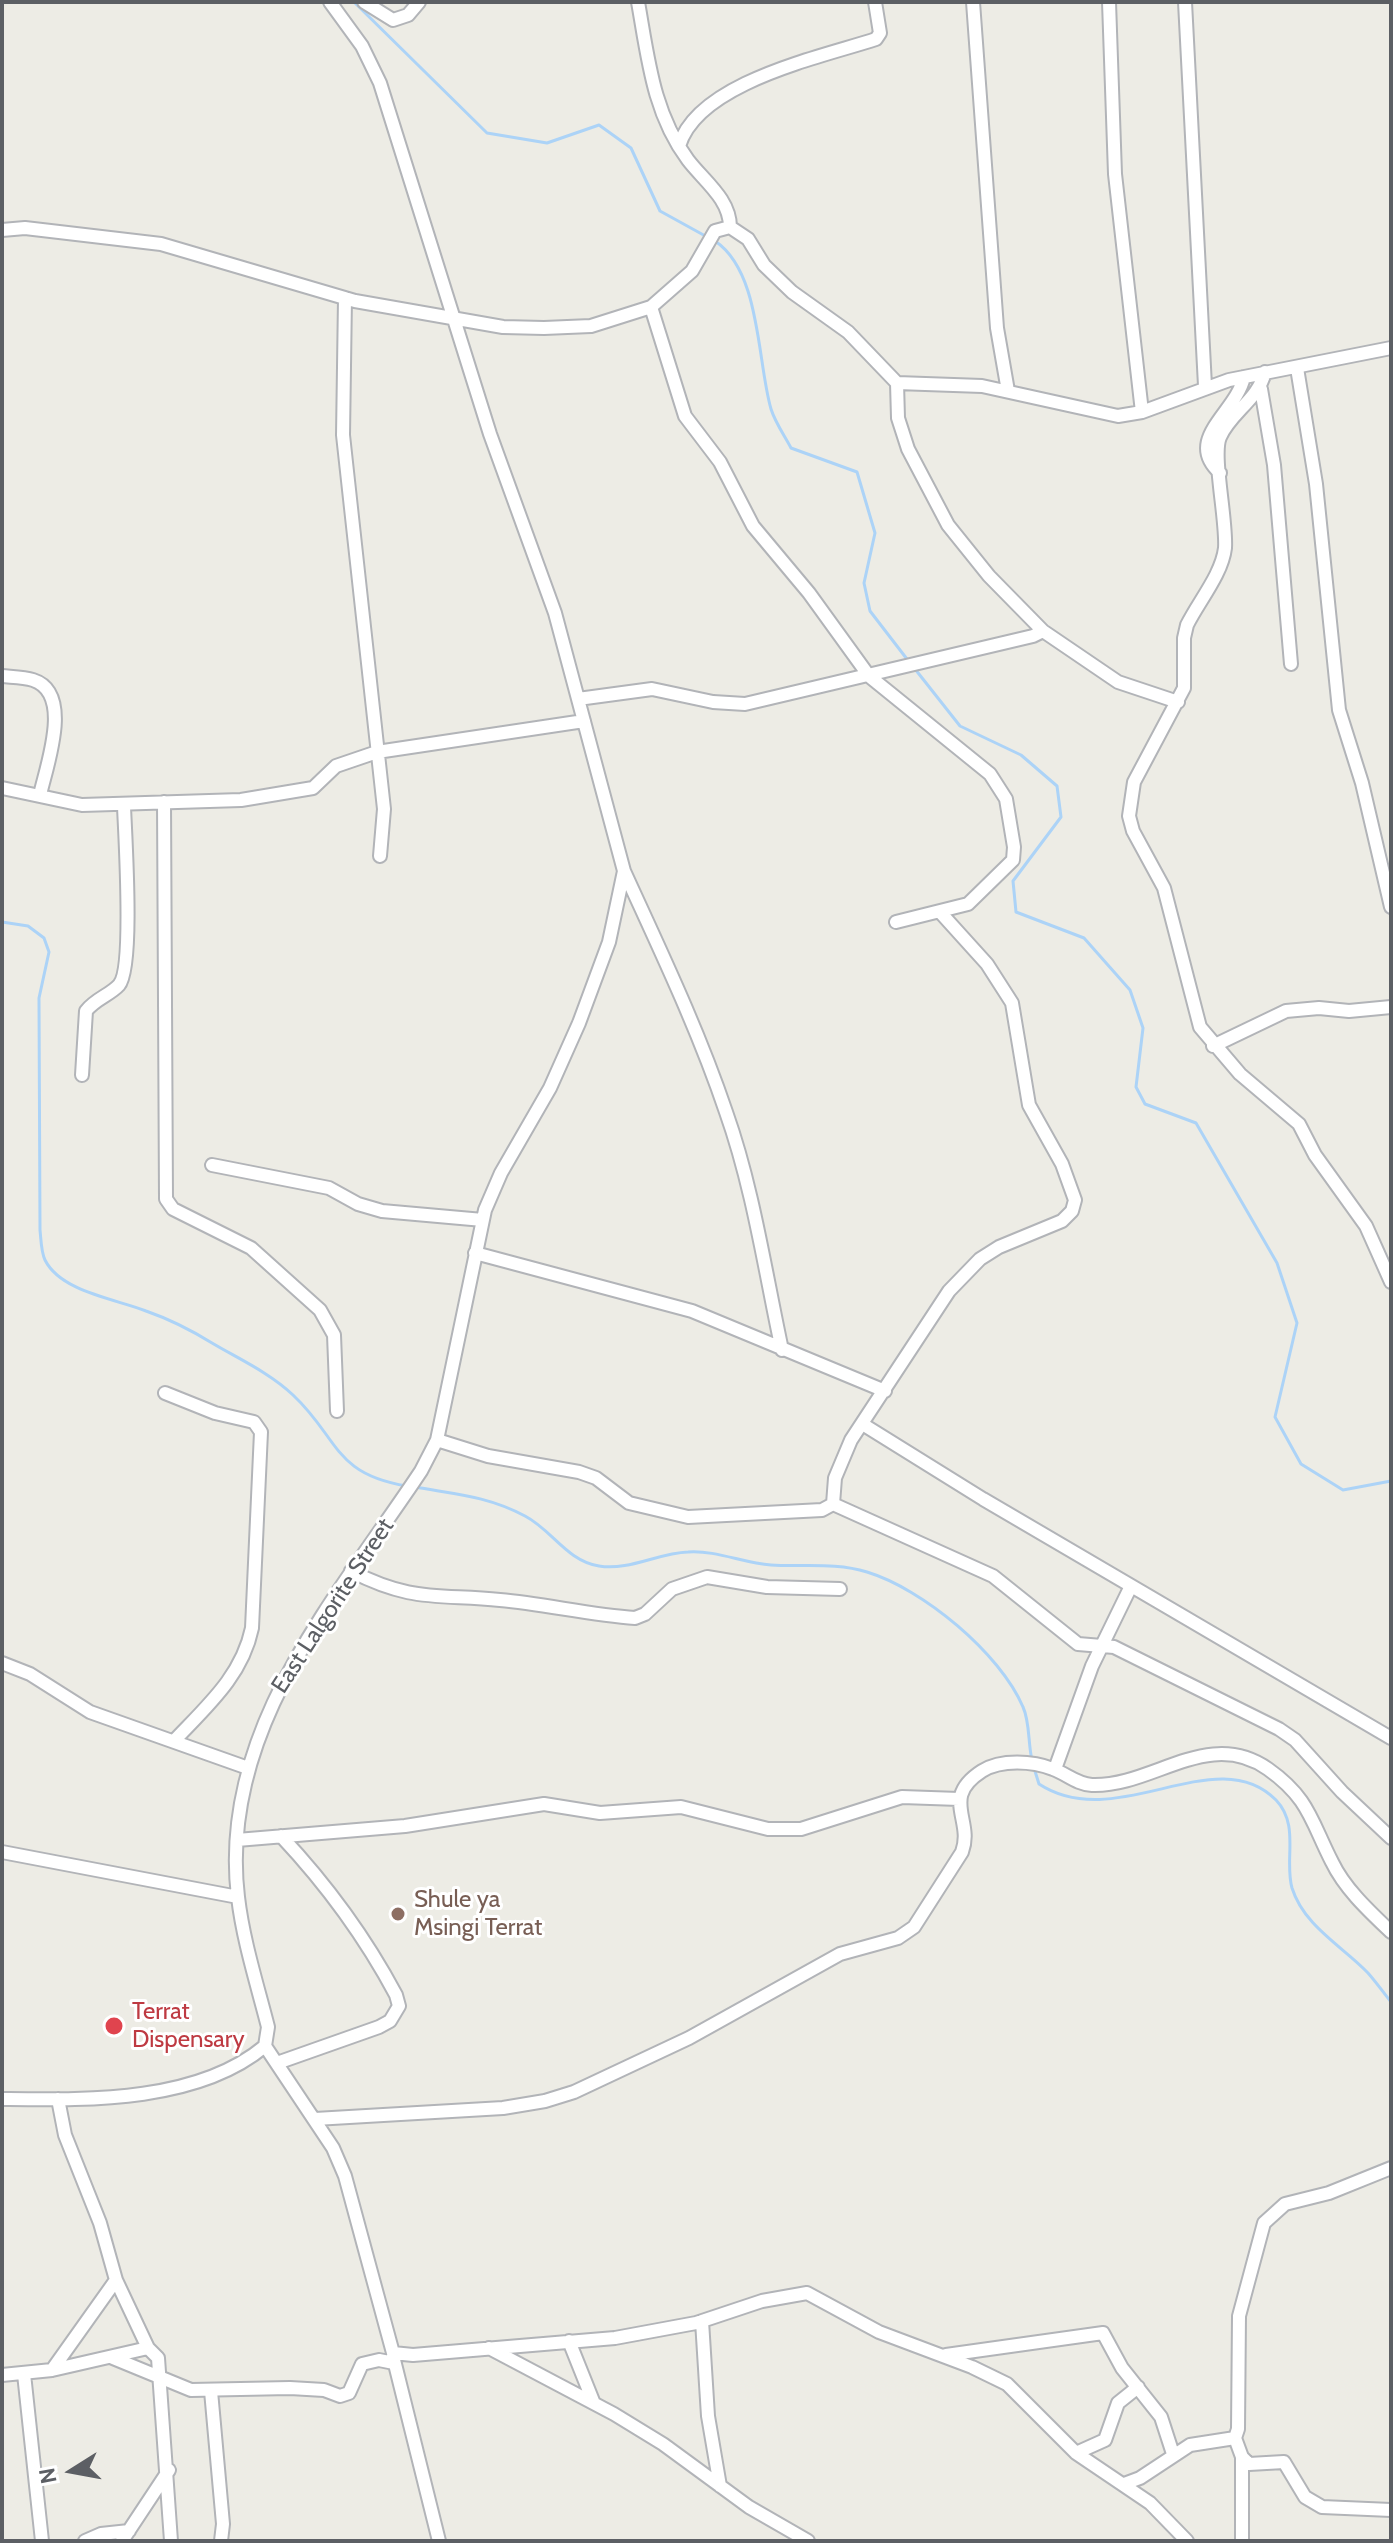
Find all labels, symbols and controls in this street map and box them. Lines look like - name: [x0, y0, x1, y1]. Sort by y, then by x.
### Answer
- street label: East Lalgorite Street: [266, 1513, 400, 1699]
- place label: Shule ya Msingi Terrat: [414, 1886, 542, 1942]
- marker: Shule ya Msingi Terrat: [389, 1905, 407, 1923]
- place label: Terrat Dispensary: [132, 1998, 245, 2054]
- marker: Terrat Dispensary: [103, 2015, 125, 2037]
- north arrow: [32, 2431, 112, 2511]
- text: N: [33, 2465, 63, 2486]

